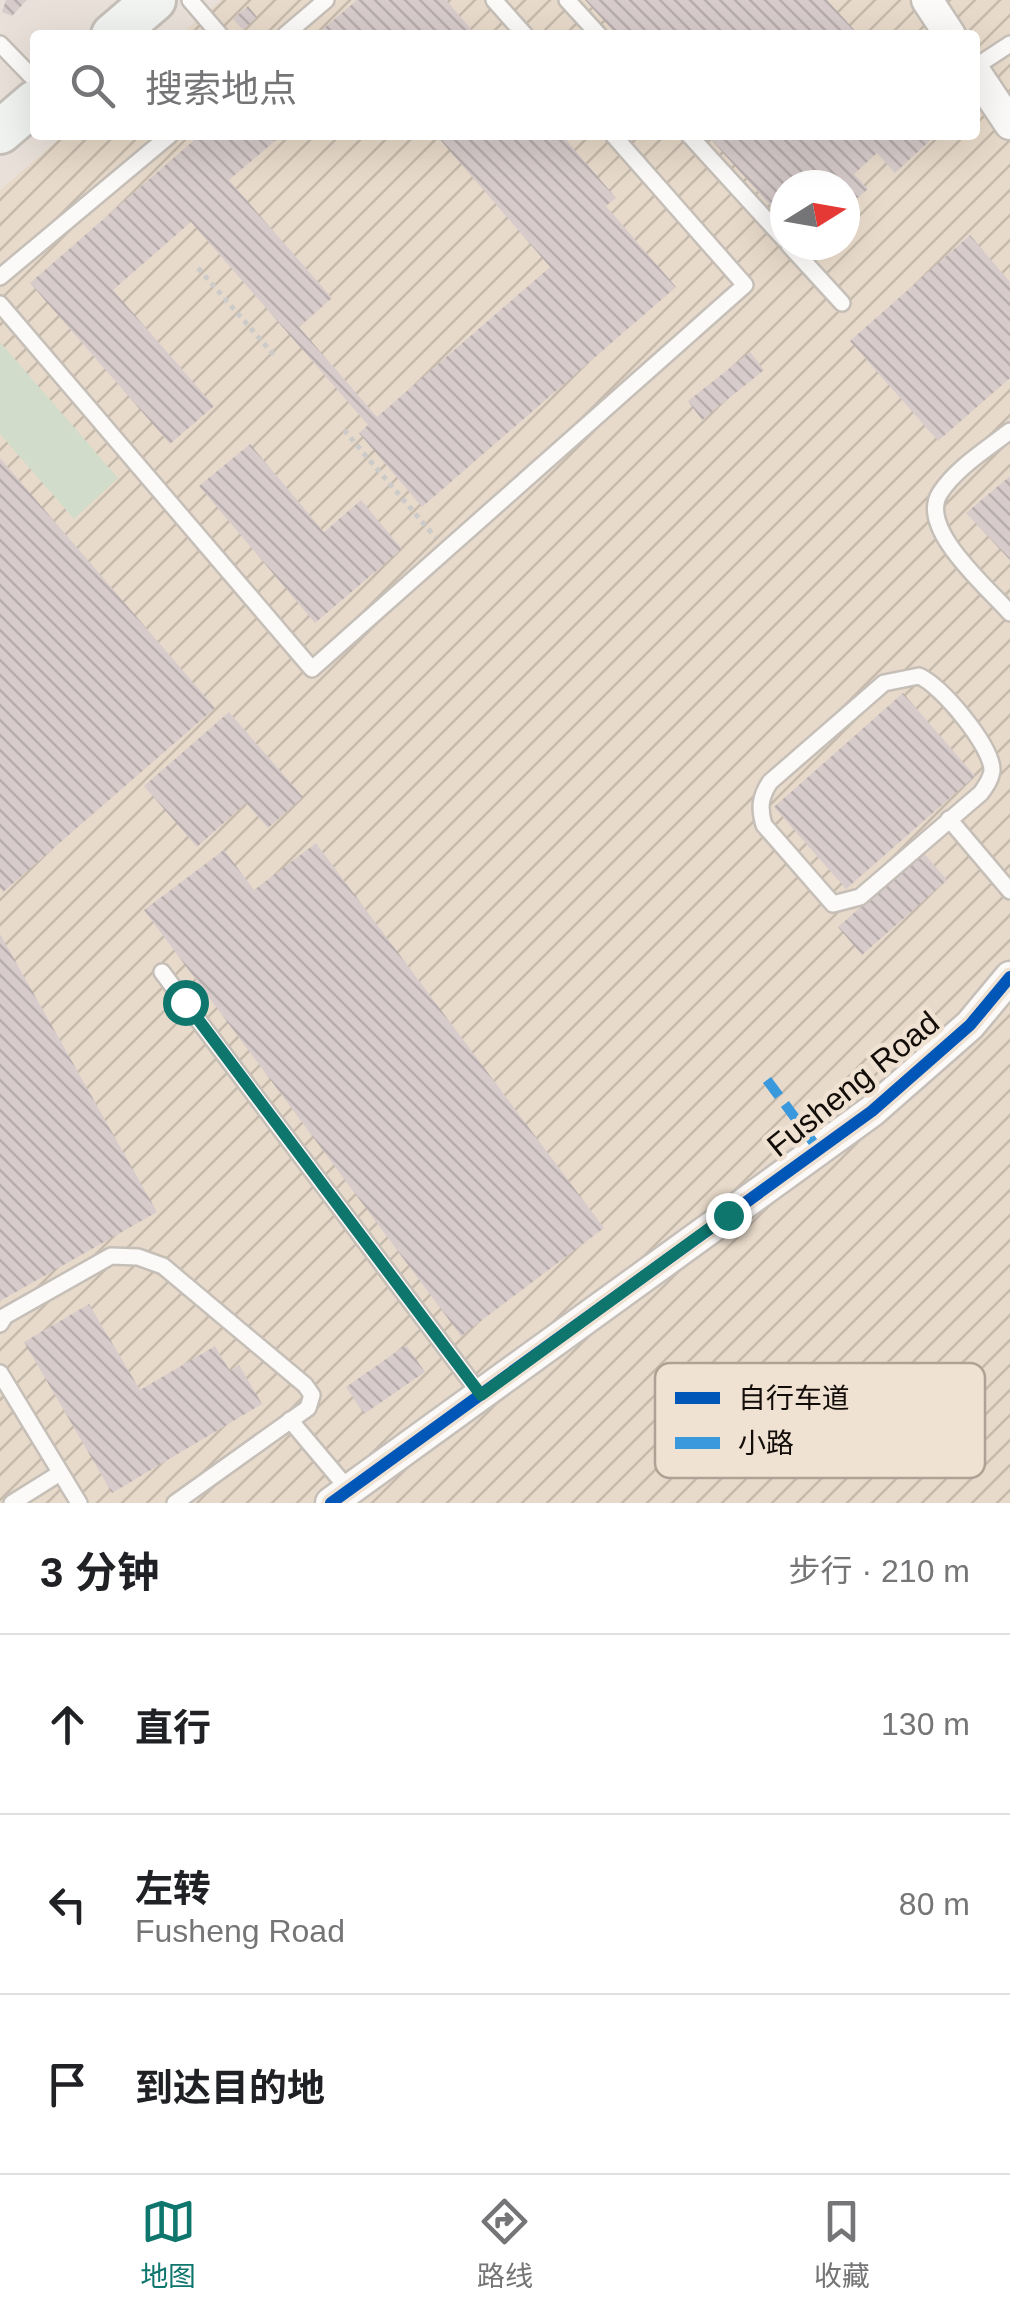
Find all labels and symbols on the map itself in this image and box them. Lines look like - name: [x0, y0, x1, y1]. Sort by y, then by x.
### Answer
- north arrow: [770, 170, 860, 260]
- route start: [163, 980, 209, 1026]
- street label: Fusheng Road: [760, 1004, 946, 1164]
- route end: [706, 1193, 752, 1239]
- legend: [655, 1363, 985, 1478]
- text: 自行车道: [738, 1383, 850, 1414]
- text: 小路: [738, 1428, 794, 1459]

